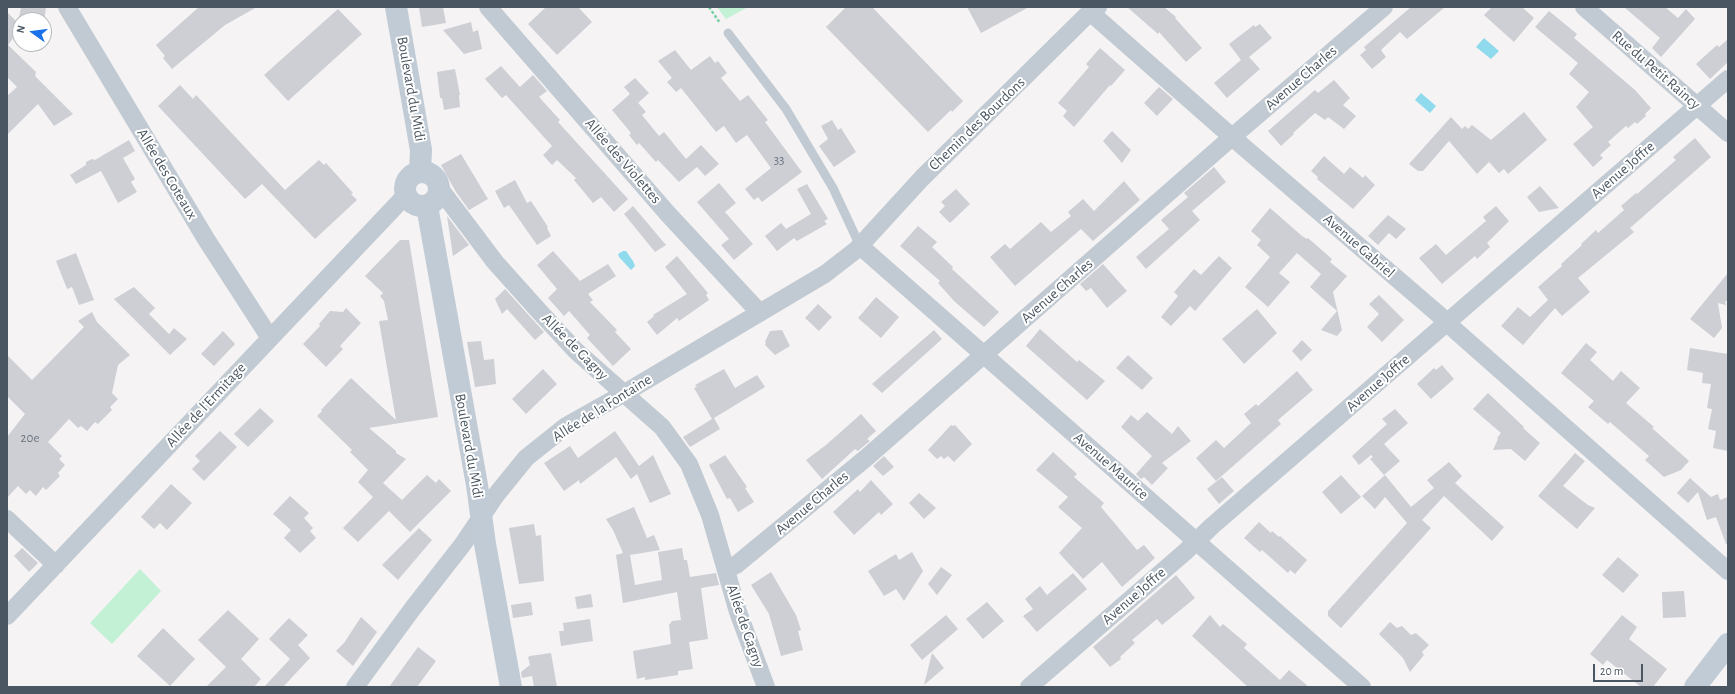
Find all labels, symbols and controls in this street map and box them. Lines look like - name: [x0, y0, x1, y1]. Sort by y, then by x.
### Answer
- north arrow: [12, 12, 52, 52]
- text: N: [15, 24, 27, 34]
- street label: Rue du Petit Raincy: [1608, 27, 1704, 113]
- street label: Boulevard du Midi: [393, 35, 429, 143]
- street label: Avenue Charles: [1261, 42, 1341, 114]
- street label: Chemin des Bourdons: [925, 73, 1029, 175]
- street label: Allée des Violettes: [581, 115, 665, 207]
- street label: Allée des Coteaux: [133, 125, 201, 223]
- street label: Avenue Joffre: [1587, 137, 1659, 203]
- house number: 33: [774, 152, 784, 168]
- street label: Avenue Gabriel: [1320, 210, 1398, 282]
- street label: Avenue Charles: [1017, 255, 1097, 327]
- street label: Allée de Gagny: [538, 310, 612, 384]
- street label: Avenue Joffre: [1342, 350, 1414, 416]
- street label: Allée de l'Ermitage: [162, 359, 250, 451]
- street label: Allée de la Fontaine: [549, 370, 655, 446]
- street label: Boulevard du Midi: [451, 392, 487, 500]
- street label: Avenue Maurice: [1070, 429, 1152, 503]
- house number: 20e: [21, 430, 39, 446]
- street label: Avenue Charles: [772, 467, 852, 539]
- street label: Avenue Joffre: [1098, 563, 1170, 629]
- street label: Allée de Gagny: [722, 582, 768, 670]
- scale bar: [1595, 656, 1645, 682]
- text: 20 m: [1600, 665, 1623, 677]

